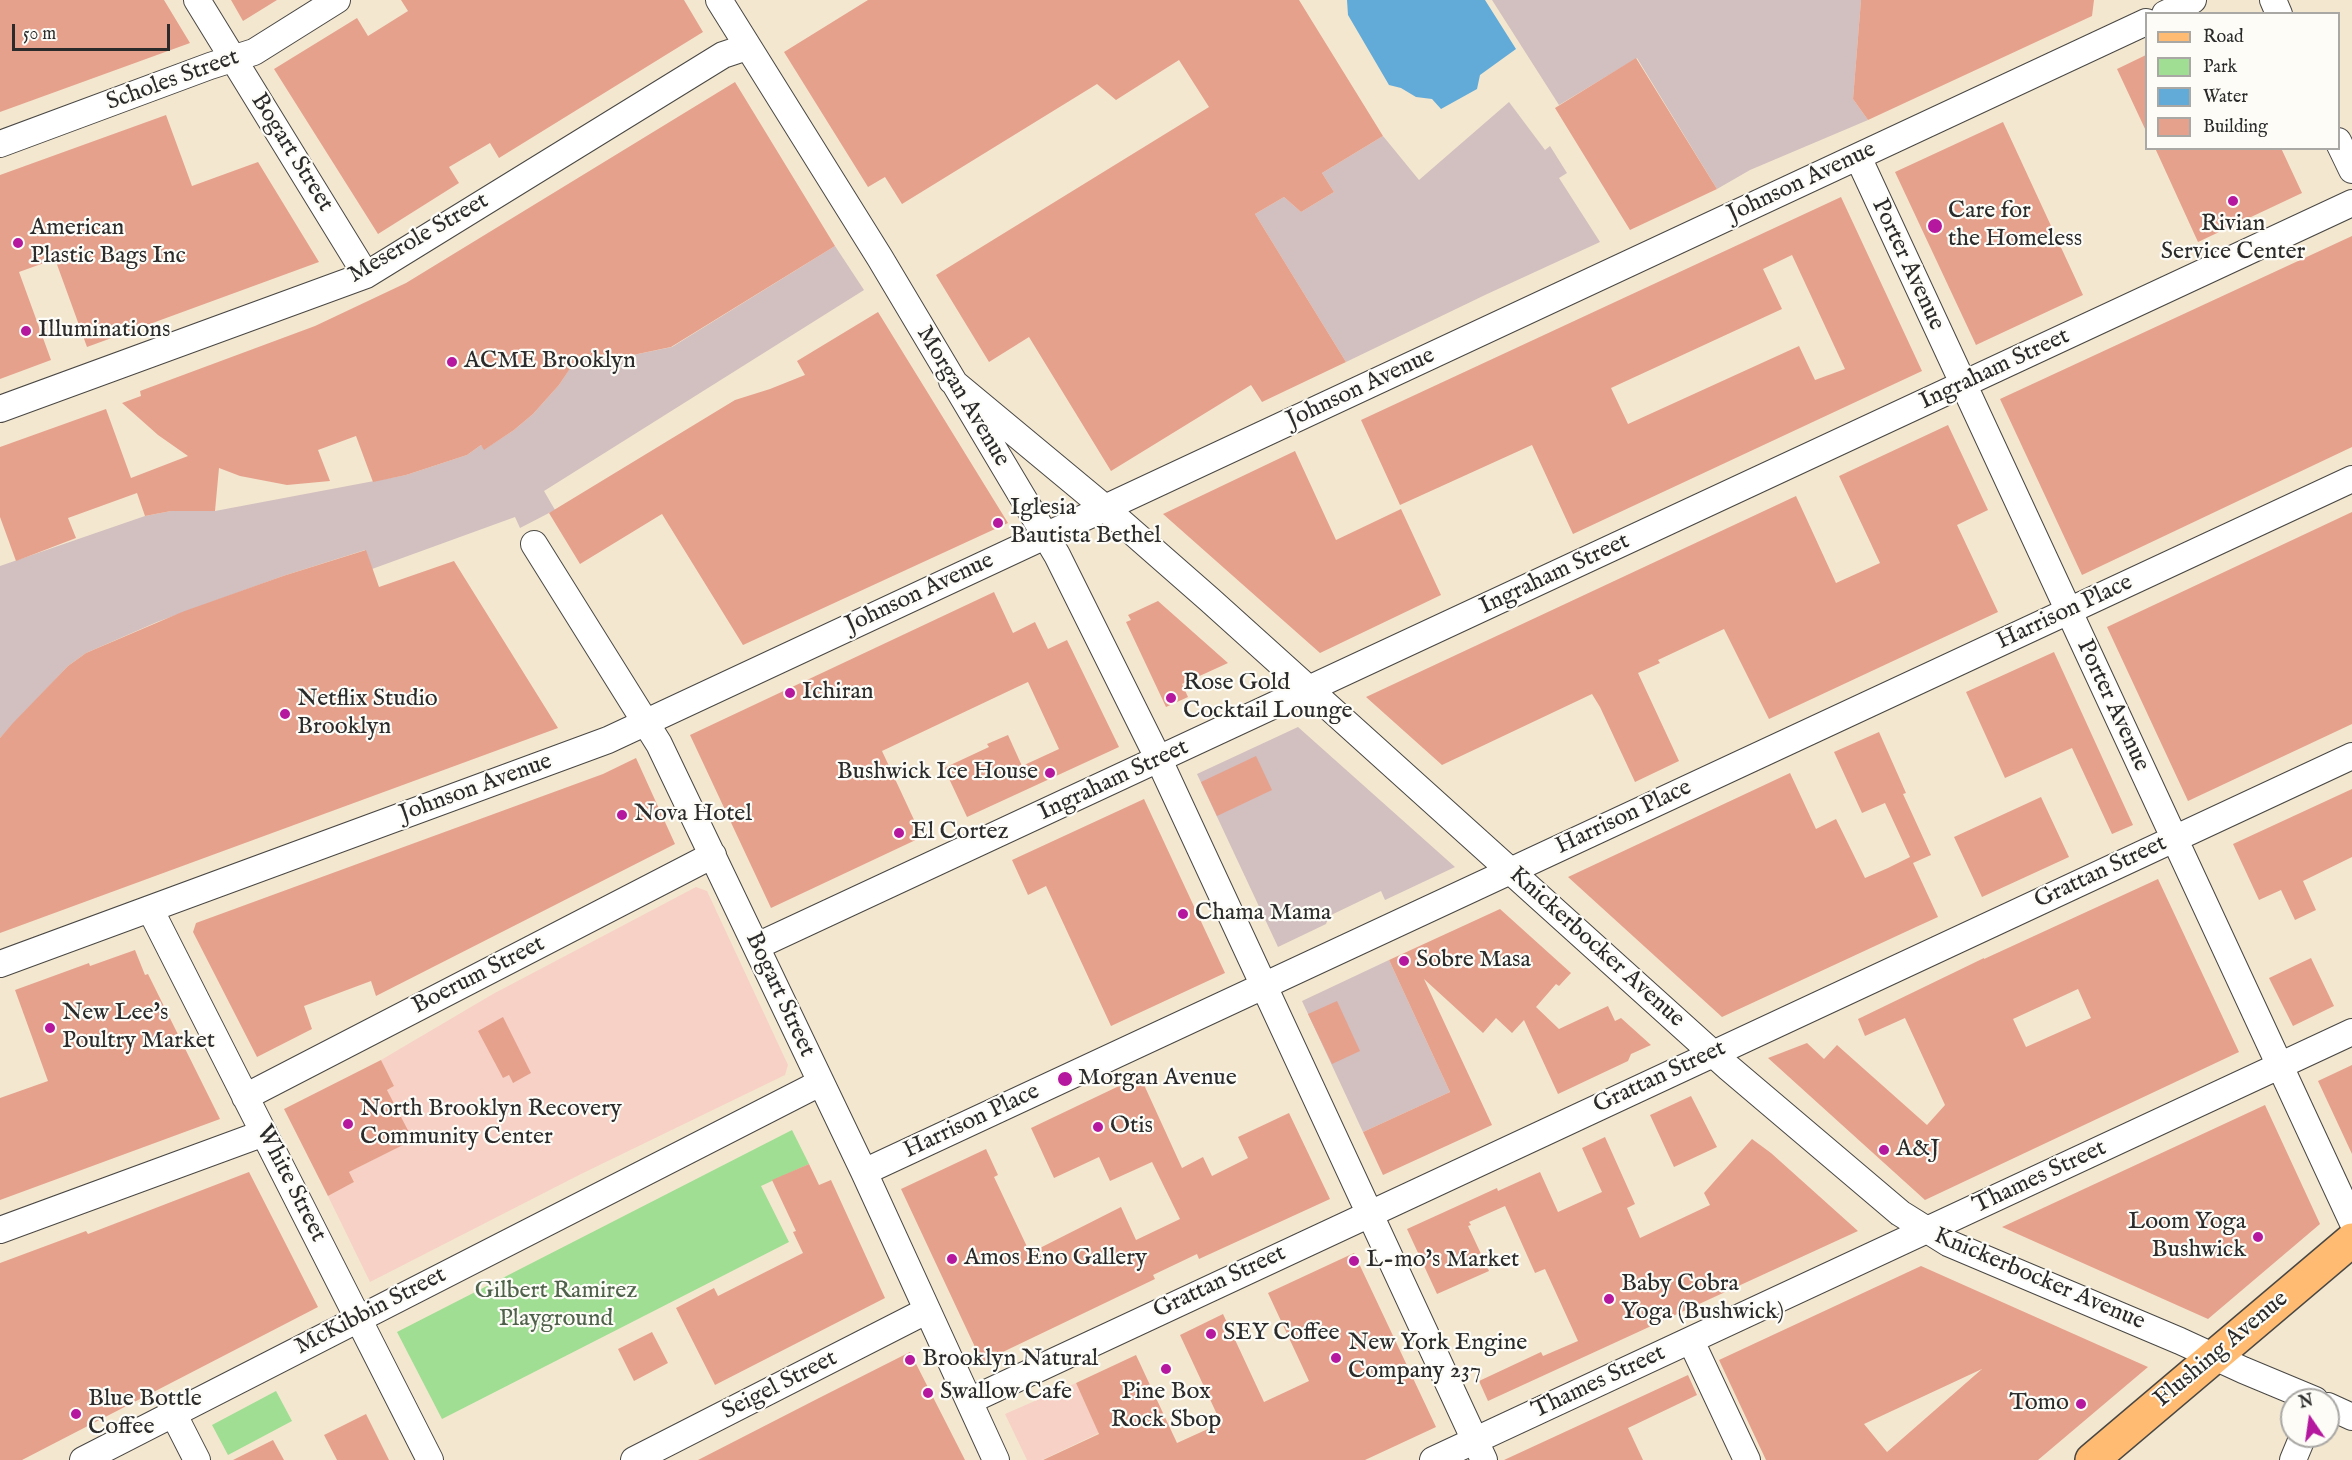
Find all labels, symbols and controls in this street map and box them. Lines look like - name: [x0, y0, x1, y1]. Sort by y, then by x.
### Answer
- scale bar: [15, 12, 172, 50]
- legend: [2145, 12, 2340, 150]
- text: 50 m: [23, 23, 56, 46]
- text: Road: [2203, 26, 2244, 49]
- street label: Scholes Street: [103, 44, 243, 118]
- text: Park: [2203, 56, 2237, 79]
- text: Water: [2203, 86, 2248, 109]
- street label: Bogart Street: [243, 88, 339, 218]
- text: Building: [2203, 116, 2268, 139]
- street label: Johnson Avenue: [1723, 136, 1881, 230]
- street label: Meserole Street: [344, 187, 494, 291]
- marker: Rivian Service Center: [2226, 194, 2240, 208]
- street label: Porter Avenue: [1864, 195, 1950, 335]
- place label: Care for the Homeless: [1948, 198, 2082, 254]
- place label: Rivian Service Center: [2161, 211, 2305, 267]
- place label: American Plastic Bags Inc: [30, 215, 186, 271]
- marker: Care for the Homeless: [1926, 217, 1944, 235]
- marker: American Plastic Bags Inc: [11, 236, 25, 250]
- place label: Illuminations: [38, 317, 171, 345]
- street label: Morgan Avenue: [909, 322, 1015, 472]
- street label: Ingraham Street: [1916, 323, 2074, 417]
- marker: Illuminations: [19, 324, 33, 338]
- street label: Johnson Avenue: [1282, 342, 1440, 436]
- place label: ACME Brooklyn: [464, 348, 636, 376]
- marker: ACME Brooklyn: [445, 355, 459, 369]
- place label: Iglesia Bautista Bethel: [1010, 495, 1161, 551]
- marker: Iglesia Bautista Bethel: [991, 516, 1005, 530]
- street label: Ingraham Street: [1476, 528, 1634, 622]
- street label: Johnson Avenue: [841, 547, 999, 641]
- street label: Harrison Place: [1993, 569, 2137, 657]
- street label: Porter Avenue: [2069, 636, 2155, 776]
- place label: Rose Gold Cocktail Lounge: [1183, 670, 1352, 726]
- place label: Ichiran: [802, 679, 874, 707]
- place label: Netflix Studio Brooklyn: [297, 686, 438, 742]
- marker: Ichiran: [783, 686, 797, 700]
- marker: Rose Gold Cocktail Lounge: [1164, 691, 1178, 705]
- marker: Netflix Studio Brooklyn: [278, 707, 292, 721]
- street label: Ingraham Street: [1035, 734, 1193, 828]
- street label: Johnson Avenue: [396, 748, 556, 830]
- place label: Bushwick Ice House: [837, 759, 1038, 787]
- marker: Bushwick Ice House: [1043, 766, 1057, 780]
- street label: Harrison Place: [1552, 774, 1696, 862]
- place label: Nova Hotel: [634, 801, 752, 829]
- marker: Nova Hotel: [615, 808, 629, 822]
- place label: El Cortez: [911, 819, 1009, 847]
- marker: El Cortez: [892, 826, 906, 840]
- street label: Grattan Street: [2030, 830, 2172, 916]
- street label: Knickerbocker Avenue: [1502, 862, 1690, 1034]
- place label: Chama Mama: [1195, 900, 1331, 928]
- marker: Chama Mama: [1176, 907, 1190, 921]
- street label: Bogart Street: [738, 928, 820, 1062]
- street label: Boerum Street: [408, 930, 550, 1022]
- place label: Sobre Masa: [1416, 947, 1531, 975]
- marker: Sobre Masa: [1397, 954, 1411, 968]
- place label: New Lee's Poultry Market: [62, 1000, 215, 1056]
- marker: New Lee's Poultry Market: [43, 1021, 57, 1035]
- street label: Grattan Street: [1589, 1035, 1731, 1121]
- place label: Morgan Avenue: [1078, 1065, 1237, 1093]
- marker: Morgan Avenue: [1056, 1070, 1074, 1088]
- street label: Harrison Place: [900, 1078, 1044, 1166]
- place label: North Brooklyn Recovery Community Center: [360, 1096, 622, 1152]
- place label: Otis: [1110, 1113, 1153, 1141]
- marker: North Brooklyn Recovery Community Center: [341, 1117, 355, 1131]
- marker: Otis: [1091, 1120, 1105, 1134]
- street label: White Street: [248, 1121, 332, 1247]
- street label: Thames Street: [1969, 1135, 2111, 1221]
- place label: A&J: [1896, 1136, 1940, 1164]
- marker: A&J: [1877, 1143, 1891, 1157]
- place label: Loom Yoga Bushwick: [2128, 1209, 2246, 1265]
- street label: Knickerbocker Avenue: [1929, 1223, 2149, 1337]
- marker: Loom Yoga Bushwick: [2251, 1230, 2265, 1244]
- street label: Grattan Street: [1149, 1240, 1291, 1326]
- place label: Amos Eno Gallery: [964, 1245, 1147, 1273]
- place label: L-mo's Market: [1366, 1247, 1519, 1275]
- marker: Amos Eno Gallery: [945, 1252, 959, 1266]
- marker: L-mo's Market: [1347, 1254, 1361, 1268]
- street label: McKibbin Street: [291, 1262, 451, 1362]
- place label: Baby Cobra Yoga (Bushwick): [1621, 1271, 1784, 1327]
- park label: Gilbert Ramirez Playground: [475, 1278, 637, 1334]
- street label: Flushing Avenue: [2149, 1286, 2295, 1414]
- marker: Baby Cobra Yoga (Bushwick): [1602, 1292, 1616, 1306]
- place label: SEY Coffee: [1223, 1320, 1340, 1348]
- marker: SEY Coffee: [1204, 1327, 1218, 1341]
- place label: New York Engine Company 237: [1348, 1330, 1527, 1386]
- street label: Thames Street: [1528, 1340, 1670, 1426]
- street label: Seigel Street: [718, 1345, 842, 1427]
- place label: Brooklyn Natural: [922, 1346, 1098, 1374]
- marker: New York Engine Company 237: [1329, 1351, 1343, 1365]
- marker: Brooklyn Natural: [903, 1353, 917, 1367]
- marker: Pine Box Rock Sbop: [1159, 1362, 1173, 1376]
- place label: Swallow Cafe: [940, 1379, 1072, 1407]
- place label: Pine Box Rock Sbop: [1111, 1379, 1221, 1435]
- place label: Blue Bottle Coffee: [88, 1386, 202, 1442]
- marker: Swallow Cafe: [921, 1386, 935, 1400]
- north arrow: [2280, 1388, 2340, 1448]
- place label: Tomo: [2009, 1390, 2069, 1418]
- text: N: [2297, 1391, 2315, 1414]
- marker: Tomo: [2074, 1397, 2088, 1411]
- marker: Blue Bottle Coffee: [69, 1407, 83, 1421]

